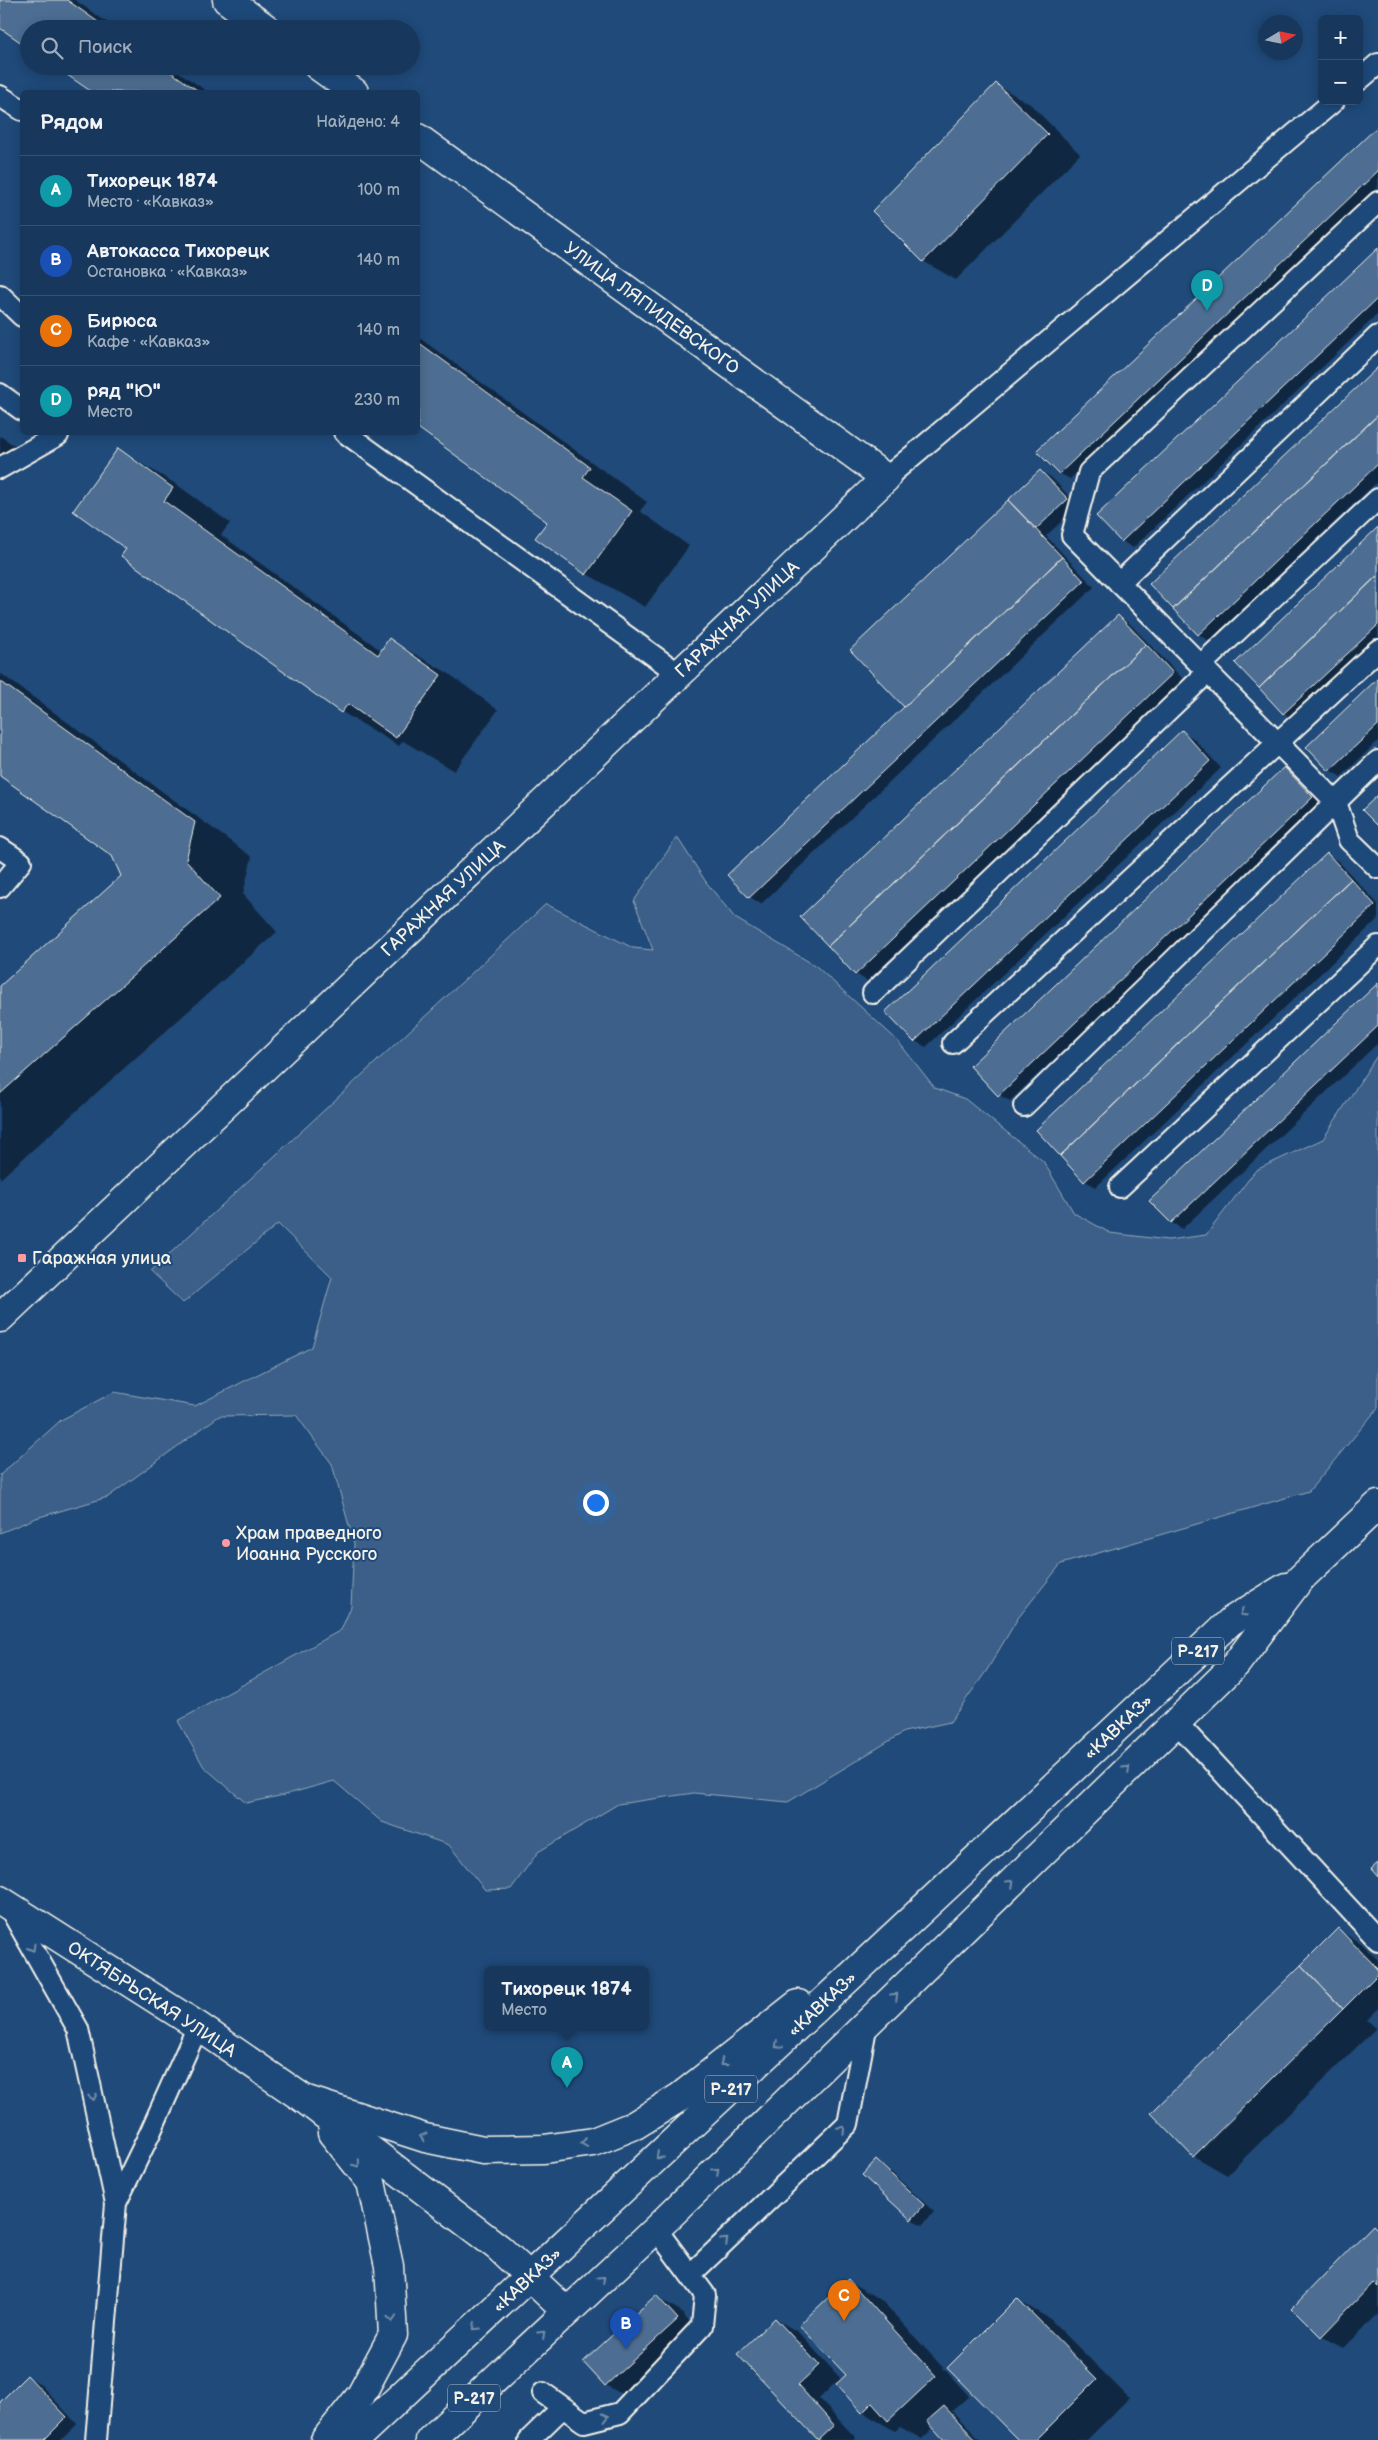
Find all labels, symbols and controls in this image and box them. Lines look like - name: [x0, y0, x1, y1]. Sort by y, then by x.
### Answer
- north arrow: [1258, 15, 1303, 60]
- map controls: [1318, 15, 1363, 105]
- button: +: [1318, 15, 1363, 60]
- search box: [20, 20, 420, 75]
- icon: search: [38, 34, 66, 62]
- text: Поиск: [78, 36, 132, 59]
- button: −: [1318, 60, 1363, 105]
- text: Рядом: [40, 110, 103, 135]
- text: Найдено: 4: [316, 113, 400, 132]
- text: Тихорецк 1874: [87, 170, 218, 193]
- text: A: [51, 181, 61, 200]
- text: 100 m: [357, 181, 400, 200]
- text: Место · «Кавказ»: [87, 193, 214, 212]
- street label: УЛИЦА ЛЯПИДЕВСКОГО: [560, 238, 743, 379]
- text: Автокасса Тихорецк: [87, 240, 269, 263]
- text: B: [50, 251, 62, 270]
- text: 140 m: [357, 251, 400, 270]
- text: Остановка · «Кавказ»: [87, 263, 248, 282]
- pin: D: [1191, 270, 1223, 311]
- text: Бирюса: [87, 310, 157, 333]
- text: C: [50, 321, 62, 340]
- text: 140 m: [357, 321, 400, 340]
- text: Кафе · «Кавказ»: [87, 333, 210, 352]
- text: ряд "Ю": [87, 380, 161, 403]
- text: D: [50, 391, 62, 410]
- text: 230 m: [354, 391, 400, 410]
- text: Место: [87, 403, 133, 422]
- street label: ГАРАЖНАЯ УЛИЦА: [671, 556, 804, 682]
- street label: ГАРАЖНАЯ УЛИЦА: [377, 835, 510, 961]
- place label: Гаражная улица: [32, 1248, 172, 1269]
- marker: Гаражная улица: [16, 1252, 28, 1264]
- your location: [583, 1490, 609, 1516]
- place label: Храм праведного Иоанна Русского: [236, 1523, 382, 1565]
- marker: Храм праведного Иоанна Русского: [220, 1537, 232, 1549]
- one-way arrow: [1240, 1607, 1249, 1617]
- road number: Р-217: [1172, 1638, 1224, 1664]
- street label: «КАВКАЗ»: [1080, 1690, 1157, 1765]
- one-way arrow: [1122, 1766, 1131, 1775]
- one-way arrow: [1005, 1880, 1014, 1889]
- street label: ОКТЯБРЬСКАЯ УЛИЦА: [63, 1937, 240, 2062]
- one-way arrow: [25, 1943, 35, 1952]
- popup: [484, 1966, 649, 2031]
- street label: «КАВКАЗ»: [784, 1967, 861, 2042]
- text: Тихорецк 1874: [501, 1978, 632, 2001]
- one-way arrow: [889, 1993, 898, 2002]
- text: Место: [501, 2001, 547, 2020]
- one-way arrow: [774, 2039, 783, 2048]
- pin: A: [551, 2047, 583, 2088]
- one-way arrow: [720, 2057, 729, 2065]
- road number: Р-217: [705, 2076, 757, 2102]
- one-way arrow: [87, 2092, 98, 2101]
- one-way arrow: [836, 2125, 845, 2134]
- one-way arrow: [419, 2132, 428, 2143]
- one-way arrow: [580, 2137, 588, 2148]
- one-way arrow: [656, 2150, 665, 2159]
- one-way arrow: [351, 2158, 359, 2167]
- one-way arrow: [710, 2168, 719, 2177]
- one-way arrow: [719, 2238, 728, 2247]
- street label: «КАВКАЗ»: [489, 2243, 566, 2318]
- one-way arrow: [596, 2275, 605, 2284]
- pin: C: [828, 2280, 860, 2321]
- pin: B: [610, 2308, 642, 2349]
- one-way arrow: [387, 2316, 398, 2324]
- one-way arrow: [473, 2321, 482, 2330]
- one-way arrow: [536, 2331, 545, 2340]
- road number: Р-217: [448, 2384, 500, 2412]
- one-way arrow: [602, 2412, 611, 2423]

